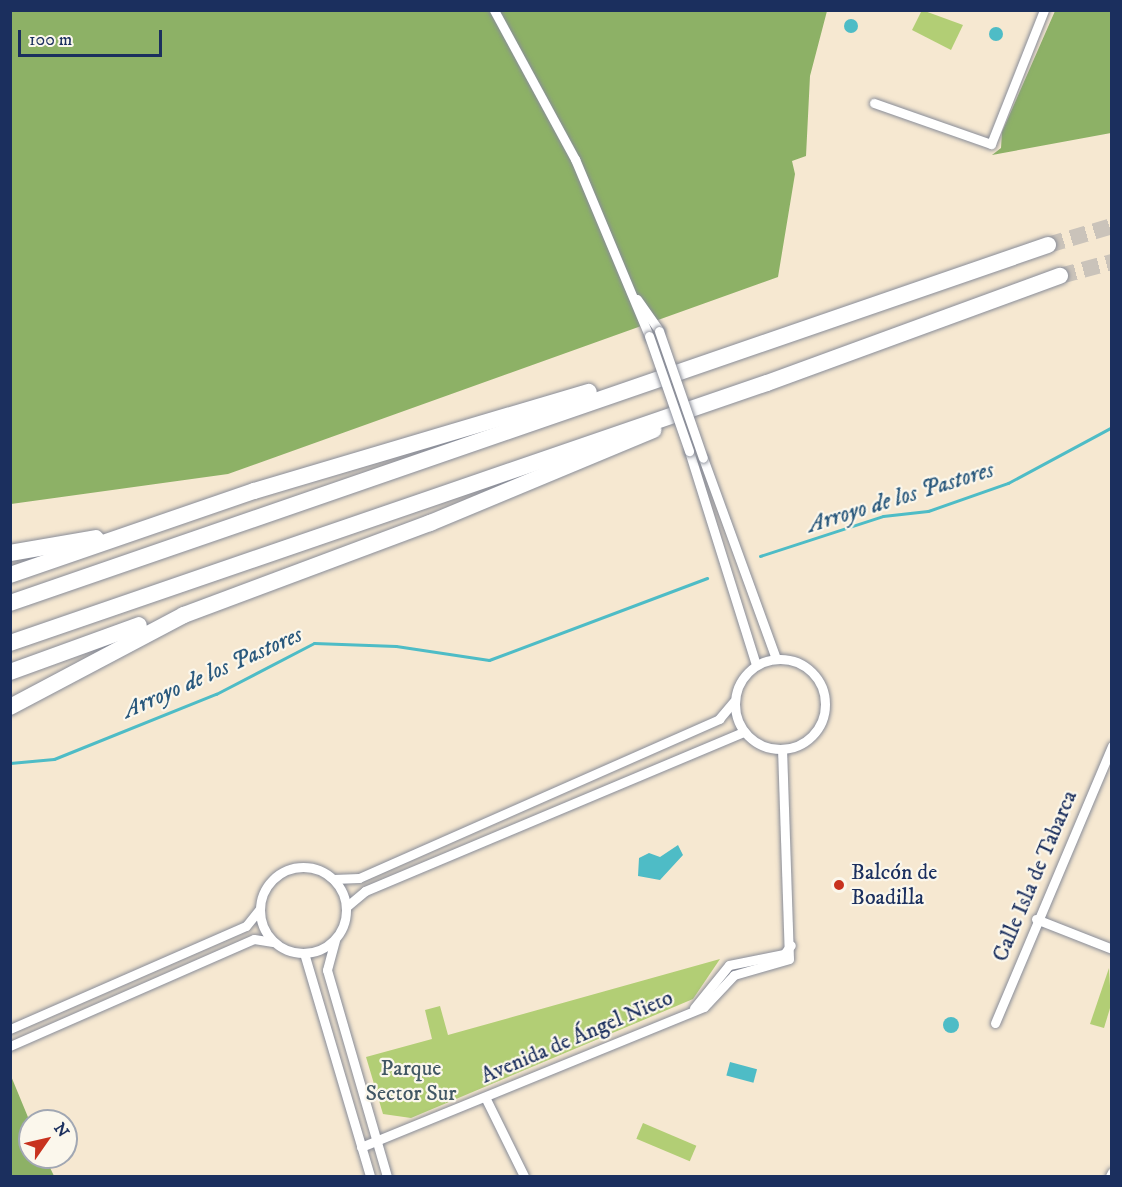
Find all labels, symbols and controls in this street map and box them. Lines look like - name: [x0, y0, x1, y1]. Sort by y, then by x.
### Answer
- scale bar: [21, 18, 165, 56]
- text: 100 m: [29, 29, 72, 51]
- water label: Arroyo de los Pastores: [804, 456, 998, 540]
- water label: Arroyo de los Pastores: [119, 621, 307, 725]
- street label: Calle Isla de Tabarca: [987, 786, 1083, 966]
- place label: Balcón de Boadilla: [851, 859, 937, 910]
- marker: Balcón de Boadilla: [832, 878, 846, 892]
- street label: Avenida de Ángel Nieto: [477, 985, 677, 1089]
- park label: Parque Sector Sur: [365, 1055, 457, 1106]
- north arrow: [18, 1109, 78, 1169]
- text: N: [49, 1119, 73, 1141]

